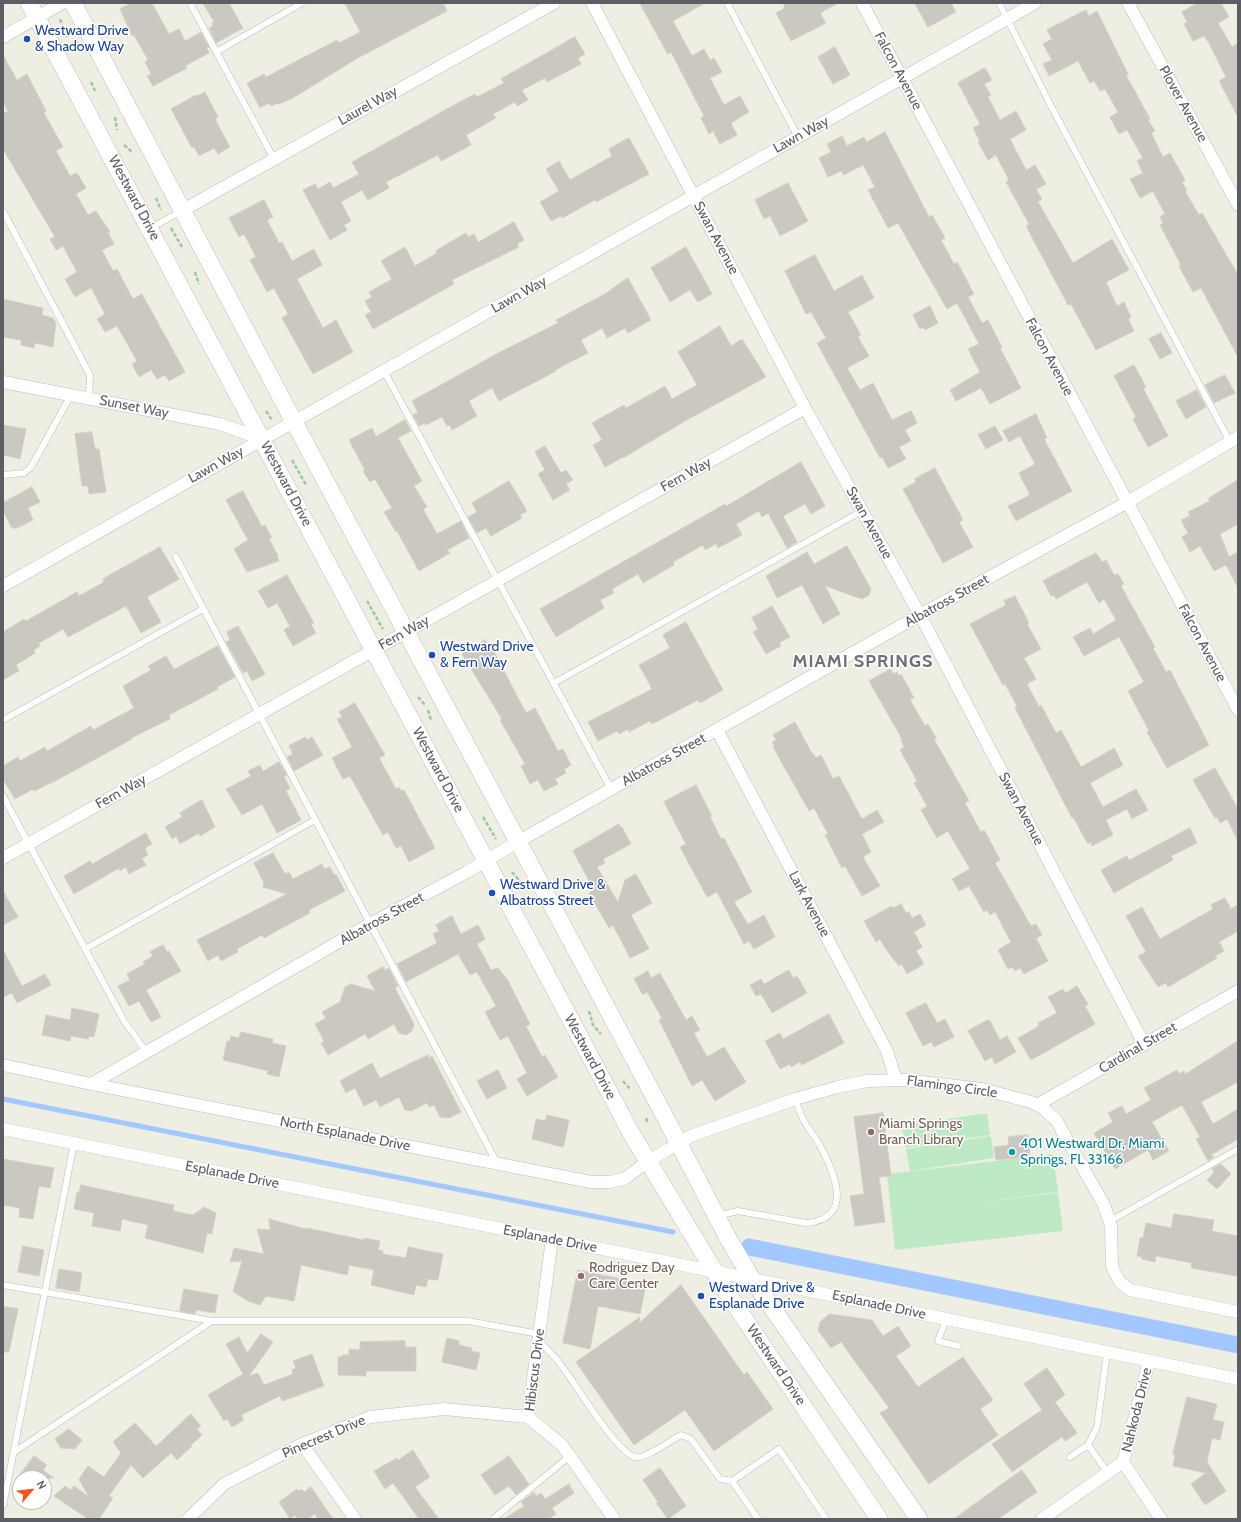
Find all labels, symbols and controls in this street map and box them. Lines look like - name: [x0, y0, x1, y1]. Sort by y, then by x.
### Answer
- place label: Westward Drive & Shadow Way: [35, 23, 129, 56]
- street label: Falcon Avenue: [870, 29, 926, 113]
- marker: Westward Drive & Shadow Way: [22, 34, 32, 44]
- street label: Plover Avenue: [1155, 63, 1211, 145]
- street label: Laurel Way: [335, 83, 401, 129]
- street label: Lawn Way: [770, 113, 832, 157]
- street label: Westward Drive: [105, 153, 163, 243]
- street label: Swan Avenue: [690, 199, 742, 277]
- street label: Lawn Way: [488, 273, 550, 317]
- street label: Falcon Avenue: [1021, 315, 1077, 399]
- street label: Sunset Way: [98, 392, 170, 422]
- street label: Westward Drive: [257, 439, 315, 529]
- street label: Lawn Way: [185, 443, 247, 487]
- street label: Fern Way: [658, 454, 714, 496]
- street label: Swan Avenue: [842, 484, 896, 562]
- street label: Albatross Street: [902, 571, 992, 631]
- street label: Falcon Avenue: [1174, 601, 1230, 685]
- street label: Fern Way: [376, 612, 432, 654]
- place label: Westward Drive & Fern Way: [440, 639, 534, 672]
- marker: Westward Drive & Fern Way: [427, 650, 437, 660]
- district label: MIAMI SPRINGS: [793, 651, 933, 673]
- street label: Westward Drive: [409, 725, 467, 815]
- street label: Albatross Street: [619, 730, 709, 790]
- street label: Swan Avenue: [995, 770, 1047, 848]
- street label: Fern Way: [93, 771, 149, 813]
- street label: Lark Avenue: [785, 868, 833, 940]
- place label: Westward Drive & Albatross Street: [500, 877, 605, 910]
- marker: Westward Drive & Albatross Street: [487, 888, 497, 898]
- street label: Albatross Street: [337, 889, 427, 949]
- street label: Westward Drive: [561, 1012, 619, 1102]
- street label: Cardinal Street: [1096, 1019, 1180, 1077]
- street label: Flamingo Circle: [906, 1072, 998, 1102]
- street label: North Esplanade Drive: [278, 1113, 412, 1155]
- place label: Miami Springs Branch Library: [879, 1116, 964, 1148]
- marker: Miami Springs Branch Library: [866, 1127, 876, 1137]
- place label: 401 Westward Dr, Miami Springs, FL 33166: [1020, 1136, 1164, 1168]
- marker: 401 Westward Dr, Miami Springs, FL 33166: [1007, 1147, 1017, 1157]
- street label: Esplanade Drive: [184, 1158, 280, 1192]
- street label: Esplanade Drive: [502, 1222, 598, 1256]
- place label: Rodriguez Day Care Center: [589, 1260, 675, 1292]
- marker: Rodriguez Day Care Center: [576, 1271, 586, 1281]
- place label: Westward Drive & Esplanade Drive: [709, 1280, 814, 1312]
- street label: Esplanade Drive: [831, 1287, 927, 1323]
- marker: Westward Drive & Esplanade Drive: [696, 1291, 706, 1301]
- street label: Westward Drive: [743, 1321, 809, 1409]
- street label: Hibiscus Drive: [522, 1328, 548, 1412]
- street label: Nahkoda Drive: [1118, 1366, 1156, 1454]
- street label: Pinecrest Drive: [280, 1412, 368, 1462]
- north arrow: [12, 1470, 52, 1510]
- text: N: [34, 1478, 50, 1492]

